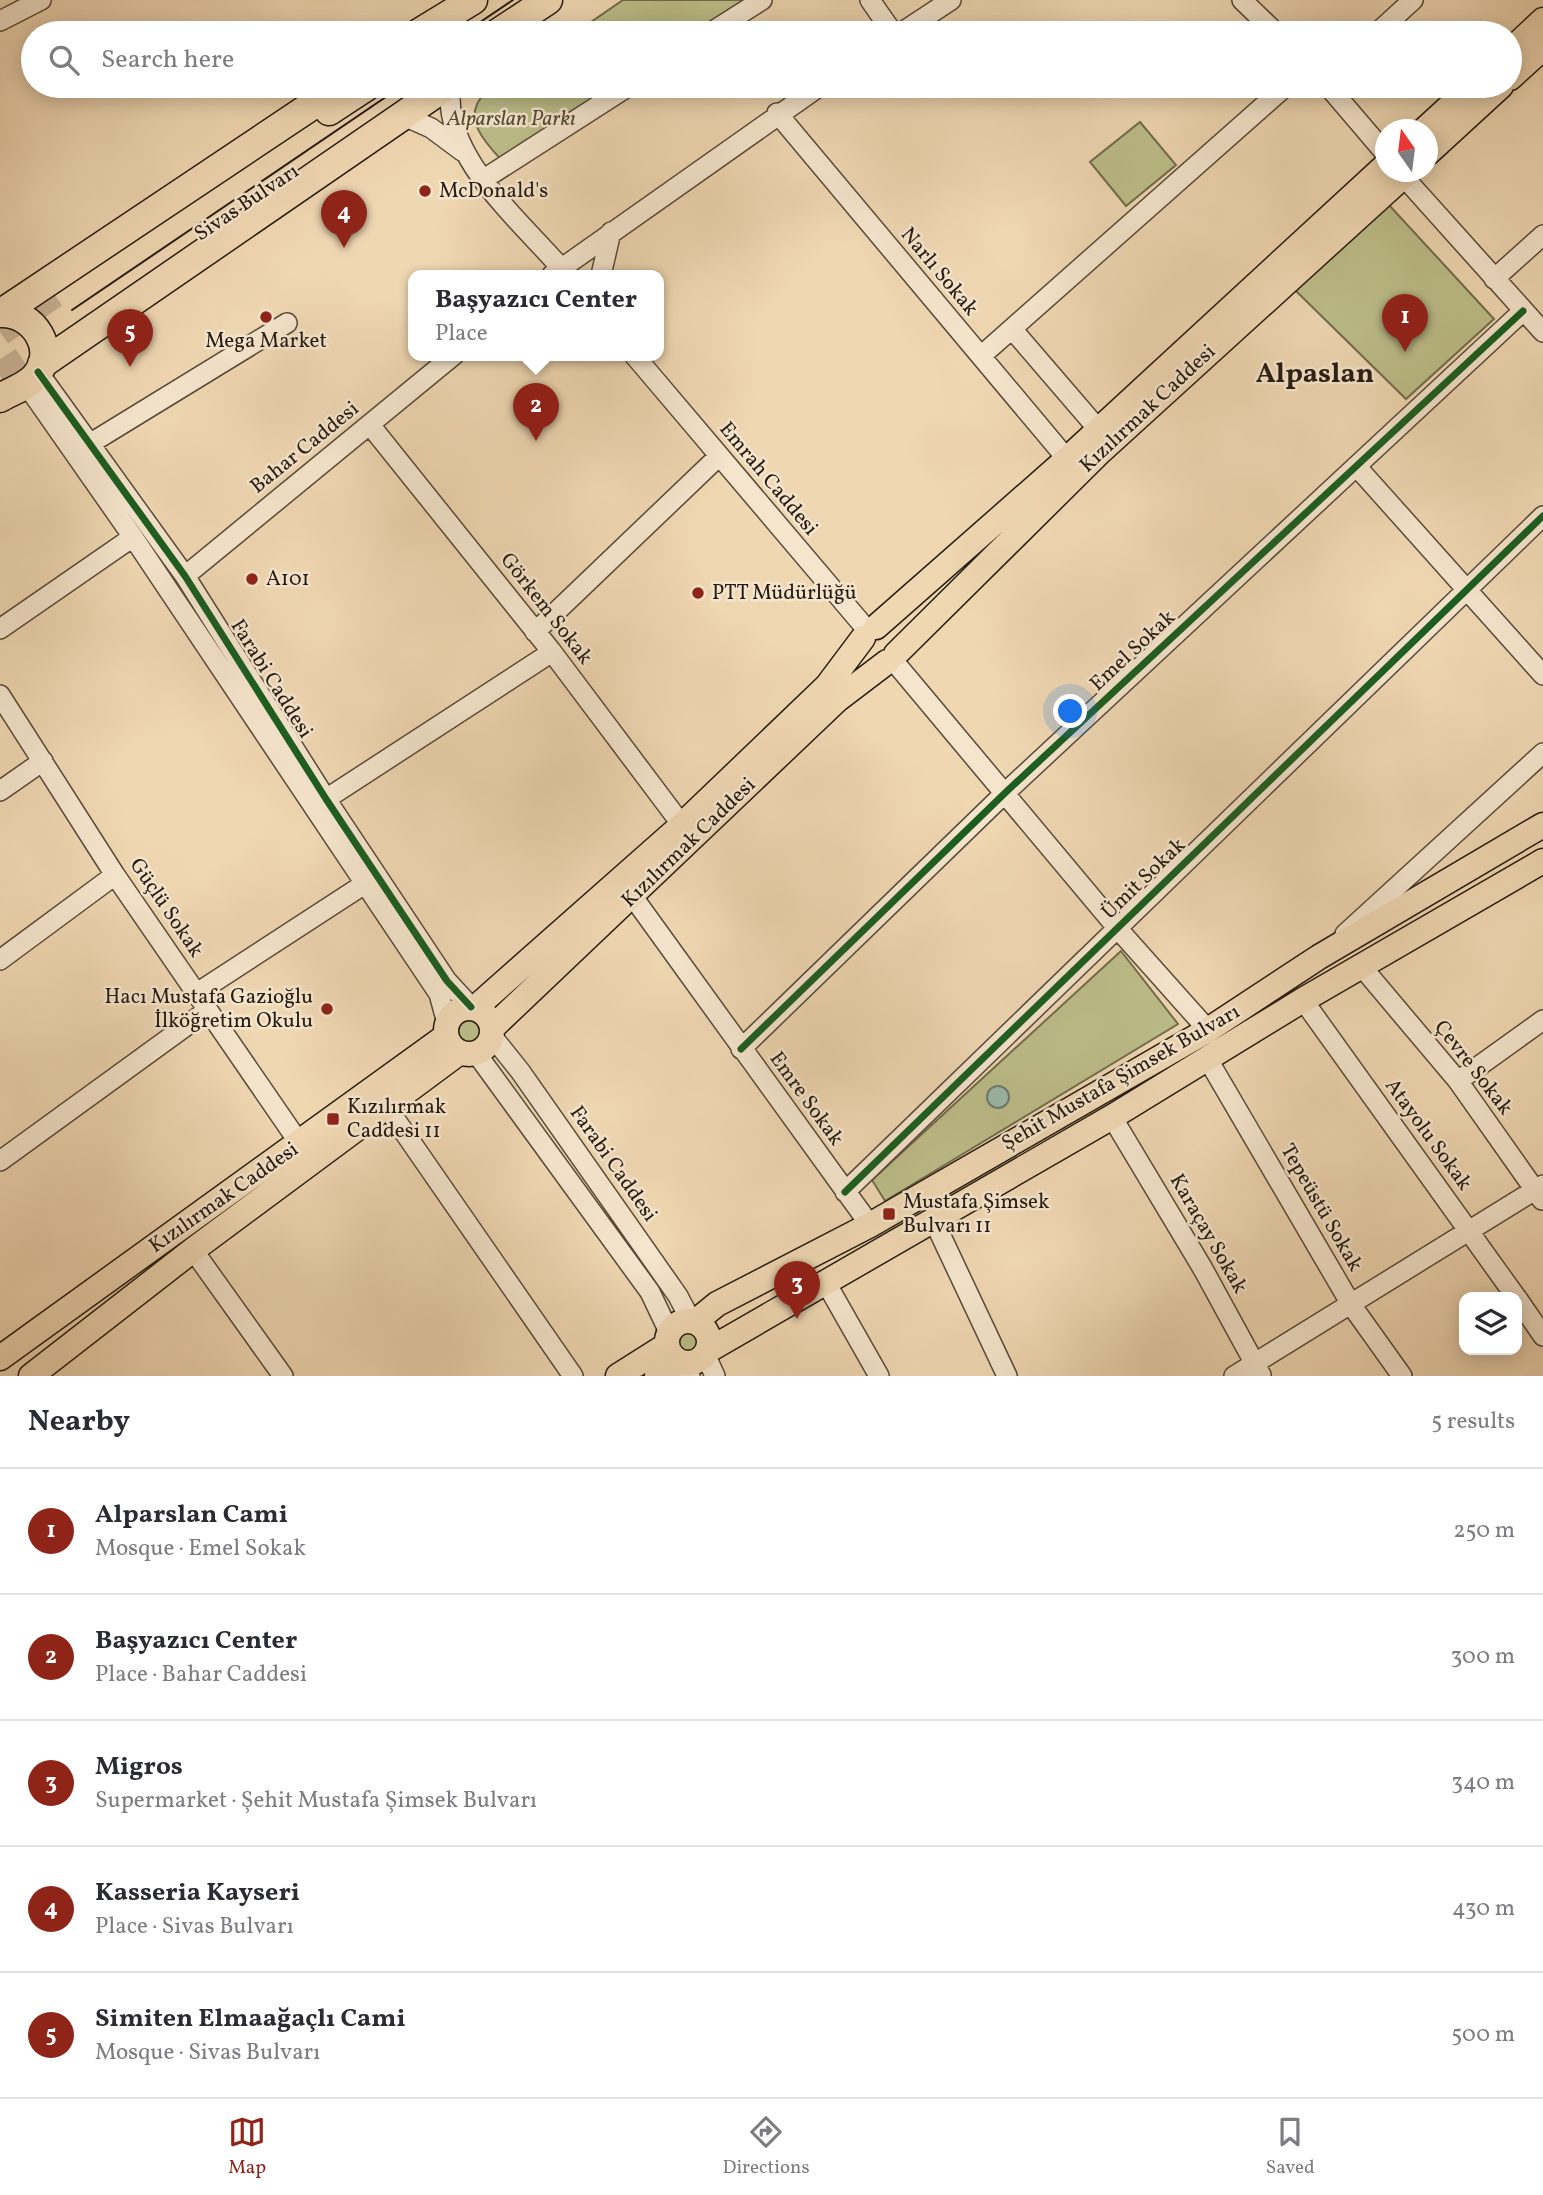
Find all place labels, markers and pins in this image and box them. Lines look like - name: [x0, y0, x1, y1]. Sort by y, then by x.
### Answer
- place label: McDonald's: [439, 177, 548, 206]
- marker: McDonald's: [417, 183, 433, 199]
- pin: 4: [321, 190, 367, 248]
- pin: 1: [1382, 294, 1428, 352]
- pin: 5: [107, 309, 153, 367]
- marker: Mega Market: [258, 309, 274, 325]
- place label: Mega Market: [205, 327, 327, 356]
- pin: 2: [513, 383, 559, 441]
- place label: A101: [266, 565, 310, 594]
- marker: A101: [244, 571, 260, 587]
- place label: PTT Müdürlüğü: [712, 579, 857, 608]
- marker: PTT Müdürlüğü: [690, 585, 706, 601]
- place label: Hacı Mustafa Gazioğlu İlköğretim Okulu: [105, 983, 313, 1036]
- marker: Hacı Mustafa Gazioğlu İlköğretim Okulu: [319, 1001, 335, 1017]
- place label: Kızılırmak Caddesi 11: [347, 1093, 447, 1146]
- marker: Kızılırmak Caddesi 11: [325, 1111, 341, 1127]
- place label: Mustafa Şimsek Bulvarı 11: [903, 1188, 1050, 1241]
- marker: Mustafa Şimsek Bulvarı 11: [881, 1206, 897, 1222]
- pin: 3: [774, 1261, 820, 1319]

